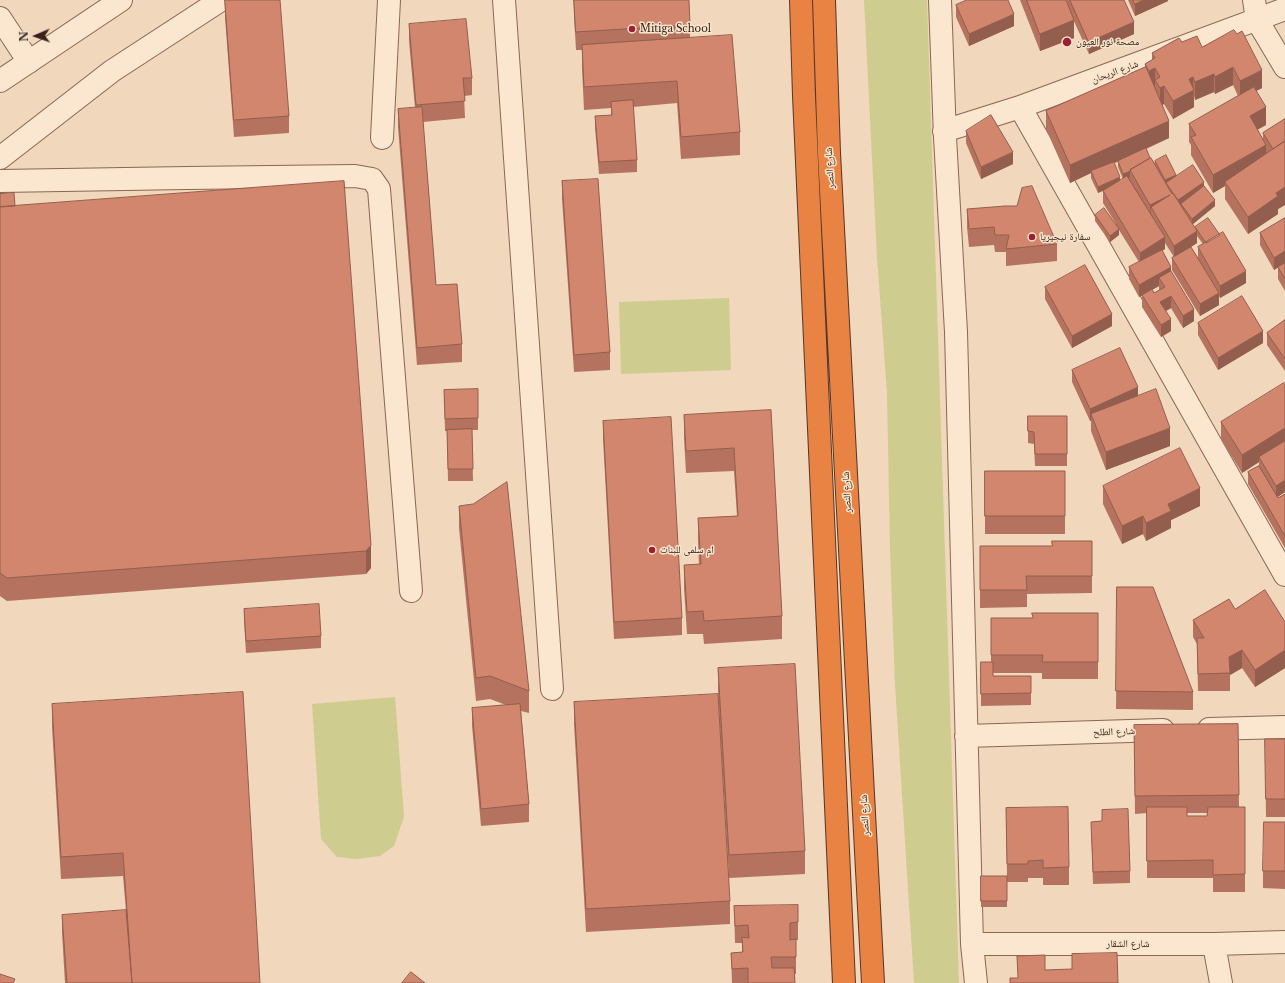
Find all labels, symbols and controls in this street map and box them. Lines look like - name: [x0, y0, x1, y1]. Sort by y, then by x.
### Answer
- north arrow: [16, 16, 56, 56]
- place label: Mitiga School: [640, 23, 711, 35]
- marker: Mitiga School: [627, 24, 637, 34]
- text: N: [17, 31, 31, 42]
- marker: مصحة نور العيون: [1061, 36, 1073, 48]
- place label: مصحة نور العيون: [1076, 36, 1139, 48]
- street label: شارع الريحان: [1090, 58, 1140, 86]
- street label: شارع النصر: [823, 147, 837, 189]
- place label: سفارة نيجيريا: [1040, 231, 1090, 243]
- marker: سفارة نيجيريا: [1027, 232, 1037, 242]
- street label: شارع النصر: [840, 471, 854, 513]
- place label: ام سلمى للبنات: [660, 544, 714, 556]
- marker: ام سلمى للبنات: [647, 545, 657, 555]
- street label: شارع الطلح: [1093, 725, 1135, 739]
- street label: شارع النصر: [858, 794, 872, 836]
- street label: شارع الشقار: [1106, 938, 1150, 950]

